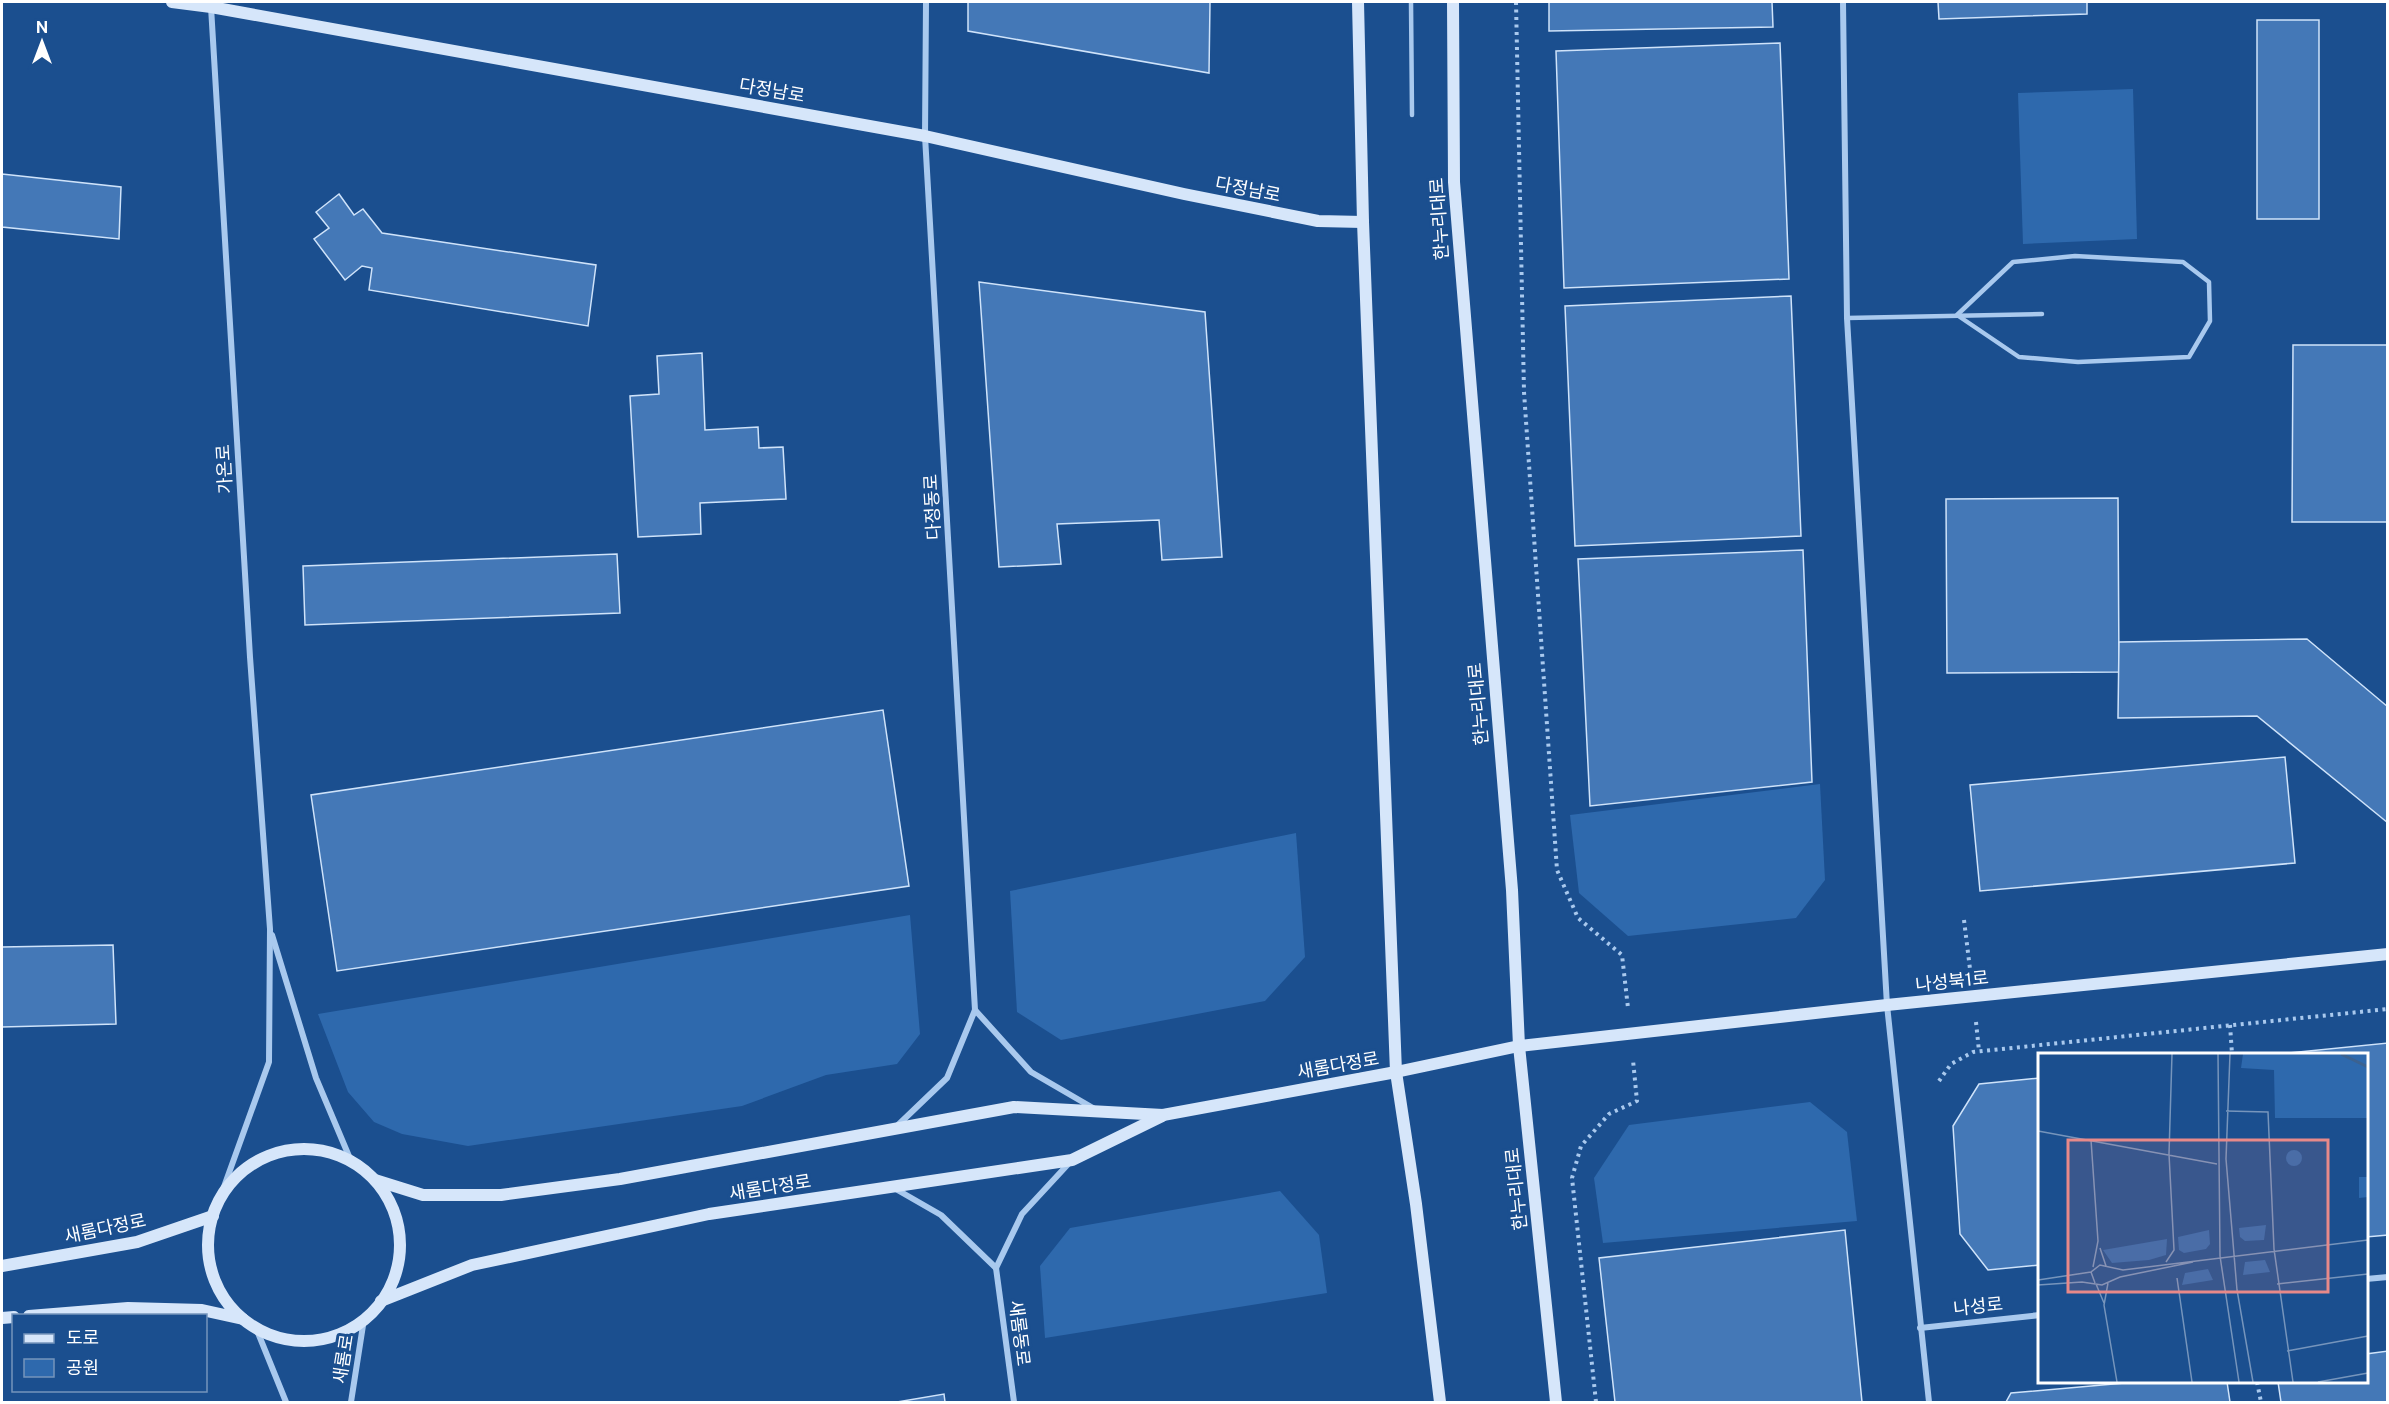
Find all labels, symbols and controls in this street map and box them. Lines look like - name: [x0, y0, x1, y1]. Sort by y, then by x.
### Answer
- north arrow: [12, 12, 72, 72]
- text: N: [36, 18, 48, 37]
- street label: 다정남로: [738, 74, 806, 106]
- street label: 다정남로: [1213, 172, 1283, 206]
- street label: 한누리대로: [1426, 177, 1452, 261]
- street label: 가온로: [212, 444, 236, 494]
- street label: 다정동로: [920, 473, 944, 541]
- street label: 한누리대로: [1464, 662, 1492, 746]
- street label: 나성북1로: [1914, 967, 1990, 995]
- street label: 새롬다정로: [1295, 1047, 1381, 1083]
- inset map: [2038, 1053, 2368, 1383]
- street label: 한누리대로: [1501, 1147, 1531, 1231]
- street label: 새롬다정로: [727, 1170, 813, 1204]
- street label: 새롬다정로: [62, 1209, 148, 1247]
- street label: 나성로: [1952, 1293, 2004, 1319]
- street label: 새롬동로: [1006, 1299, 1034, 1367]
- legend: [12, 1314, 207, 1392]
- text: 도로: [66, 1327, 99, 1348]
- street label: 새롬로: [329, 1333, 357, 1385]
- text: 공원: [66, 1357, 99, 1378]

